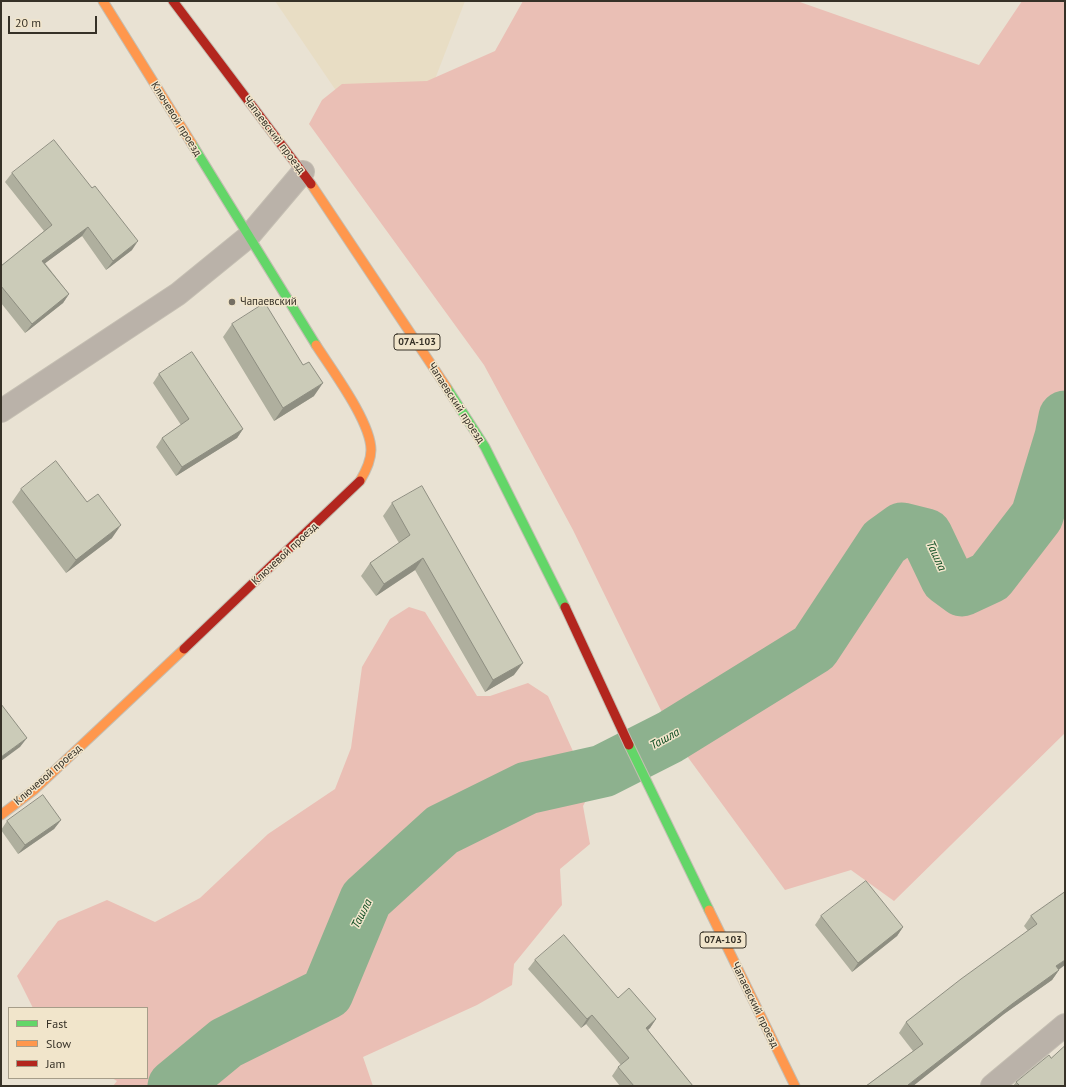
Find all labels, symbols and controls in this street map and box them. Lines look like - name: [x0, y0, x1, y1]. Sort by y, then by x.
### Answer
- scale bar: [10, 8, 99, 34]
- text: 20 m: [15, 15, 41, 30]
- street label: Ключевой проезд: [148, 79, 204, 159]
- street label: Чапаевский проезд: [240, 94, 308, 176]
- place label: Чапаевский: [240, 295, 297, 309]
- marker: Чапаевский: [227, 297, 237, 307]
- road number: 07А-103: [394, 334, 440, 350]
- street label: Чапаевский проезд: [425, 360, 487, 446]
- street label: Ключевой проезд: [249, 520, 321, 588]
- water label: Ташла: [923, 539, 949, 573]
- water label: Ташла: [648, 725, 682, 753]
- street label: Ключевой проезд: [11, 742, 85, 808]
- water label: Ташла: [348, 897, 376, 931]
- road number: 07А-103: [700, 932, 746, 948]
- street label: Чапаевский проезд: [729, 960, 781, 1050]
- legend: [8, 1007, 148, 1079]
- text: Fast: [46, 1016, 67, 1031]
- text: Slow: [46, 1036, 71, 1051]
- text: Jam: [46, 1056, 65, 1071]

